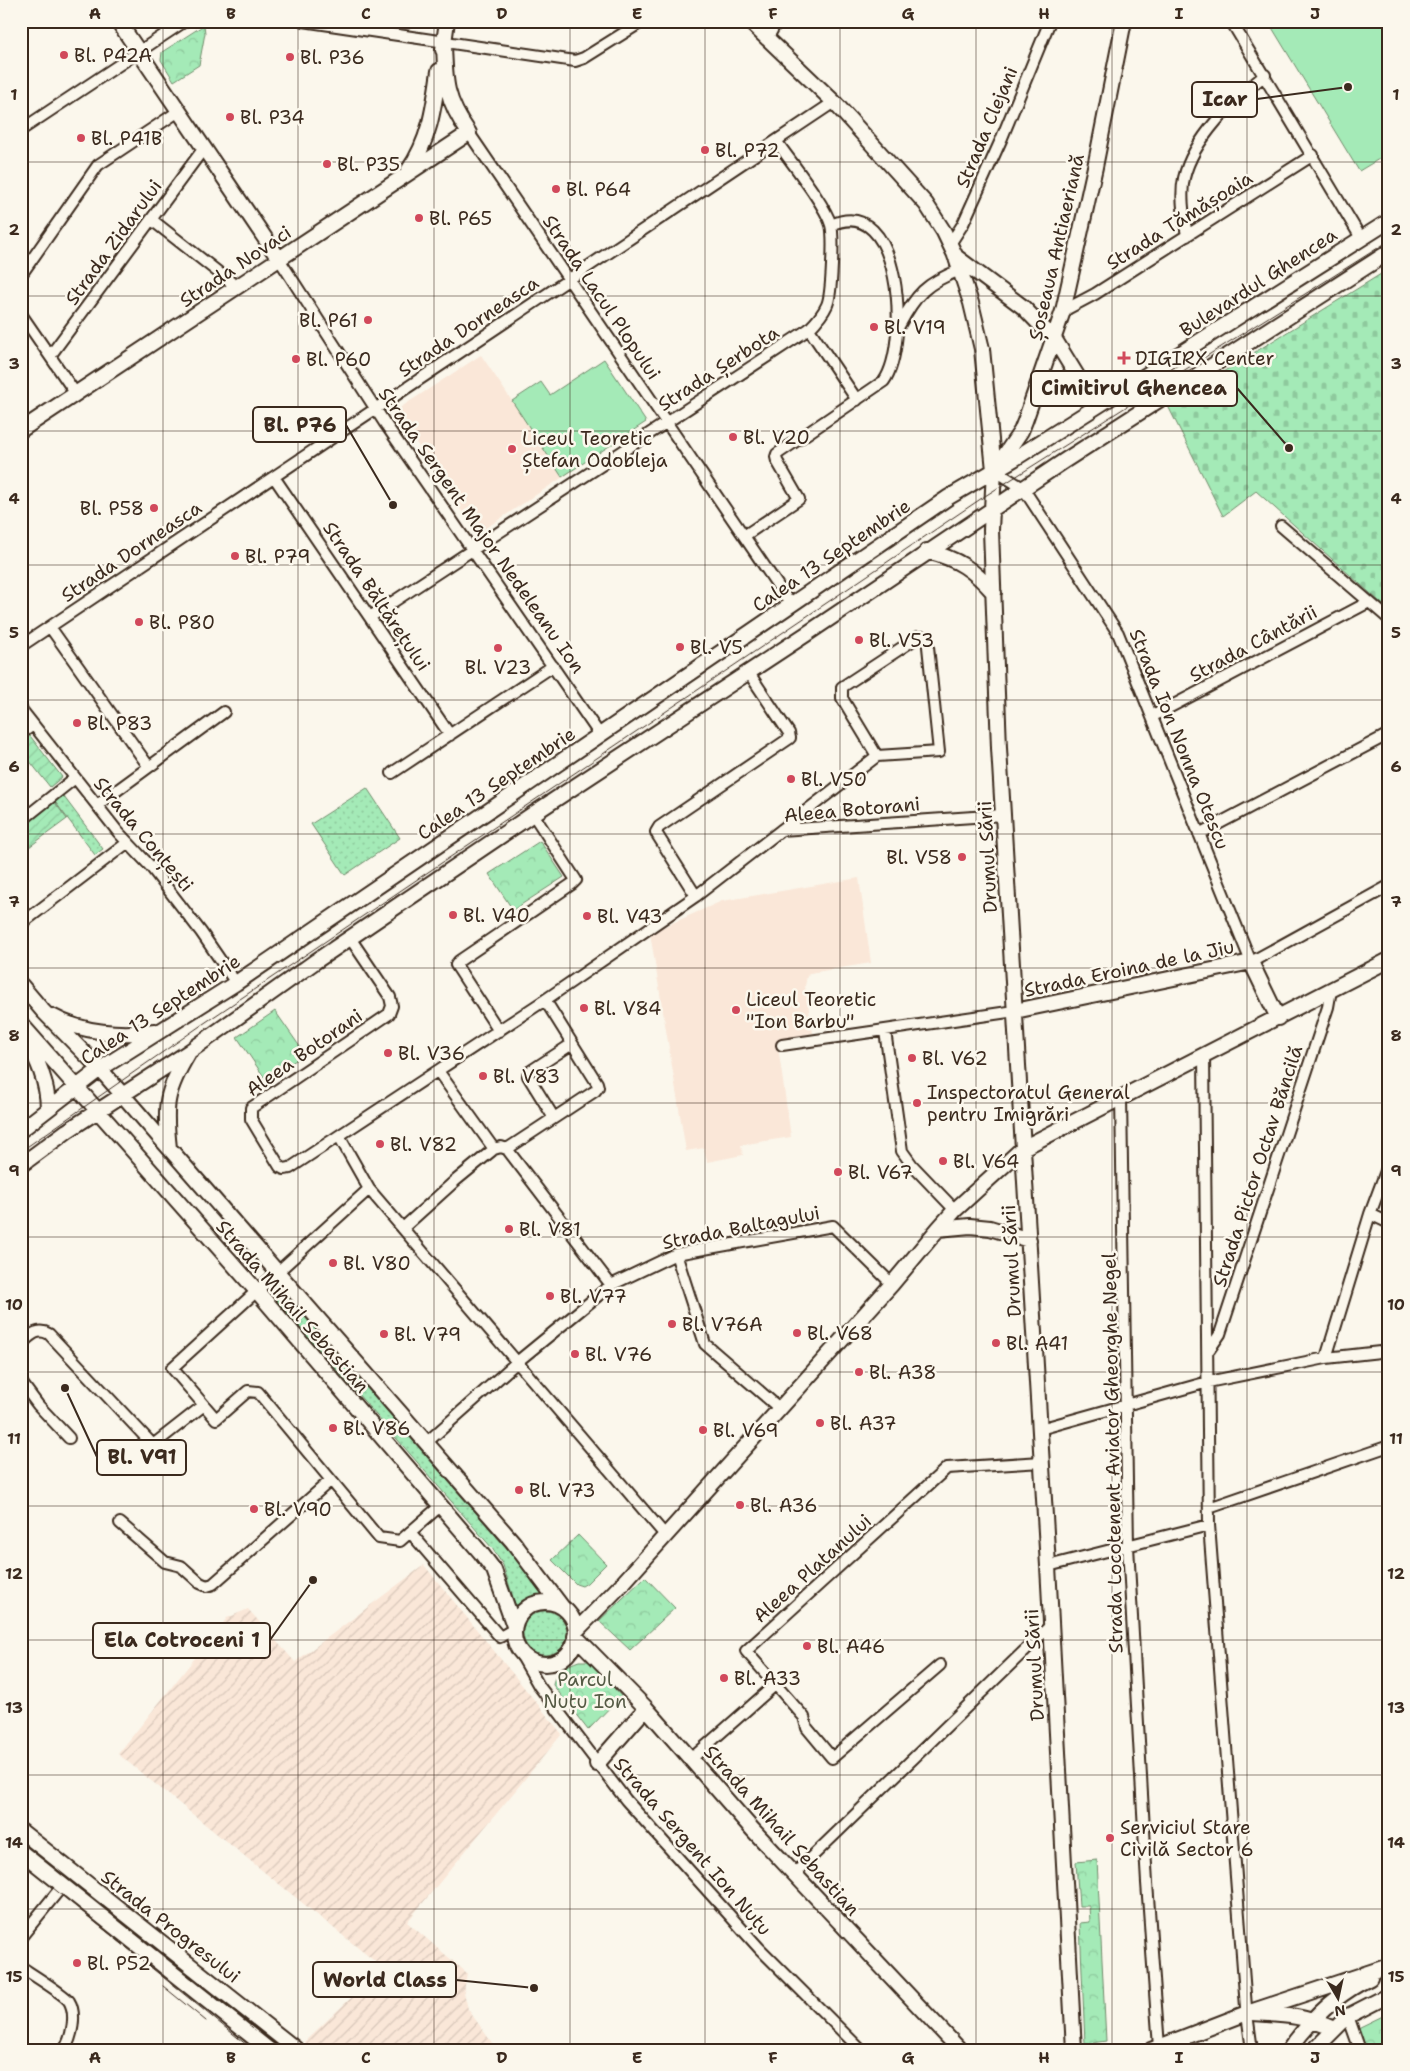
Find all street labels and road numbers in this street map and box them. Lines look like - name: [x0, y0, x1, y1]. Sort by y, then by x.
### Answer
- street label: Strada Clejani: [950, 63, 1023, 192]
- street label: Șoseaua Antiaeriană: [1023, 151, 1091, 343]
- street label: Strada Tămășoaia: [1101, 165, 1258, 276]
- street label: Strada Zidarului: [59, 174, 167, 310]
- street label: Strada Lacul Plopului: [537, 210, 666, 385]
- street label: Strada Novaci: [175, 220, 296, 313]
- street label: Bulevardul Ghencea: [1175, 222, 1342, 343]
- street label: Strada Dorneasca: [393, 270, 544, 383]
- street label: Strada Șerbota: [653, 320, 784, 418]
- street label: Strada Sergent Major Nedeleanu Ion: [373, 382, 590, 678]
- street label: Calea 13 Septembrie: [747, 493, 915, 618]
- street label: Strada Dorneasca: [56, 495, 207, 608]
- street label: Strada Băltărețului: [316, 517, 436, 676]
- street label: Strada Cântării: [1185, 599, 1322, 688]
- street label: Strada Ion Nonna Otescu: [1124, 625, 1235, 853]
- street label: Calea 13 Septembrie: [412, 721, 580, 846]
- street label: Strada Conțești: [87, 772, 199, 898]
- street label: Aleea Botorani: [783, 791, 921, 828]
- street label: Drumul Sării: [972, 800, 1003, 914]
- street label: Strada Eroina de la Jiu: [1022, 934, 1236, 1003]
- street label: Calea 13 Septembrie: [76, 948, 245, 1070]
- street label: Aleea Botorani: [241, 1003, 367, 1102]
- street label: Strada Pictor Octav Băncilă: [1207, 1042, 1308, 1290]
- street label: Strada Baltagului: [660, 1200, 822, 1255]
- street label: Drumul Sării: [996, 1204, 1027, 1318]
- street label: Strada Mihail Sebastian: [210, 1214, 375, 1398]
- street label: Strada Locotenent Aviator Gheorghe Negel: [1097, 1252, 1128, 1654]
- street label: Aleea Platanului: [748, 1509, 877, 1628]
- street label: Drumul Sării: [1019, 1608, 1050, 1722]
- street label: Strada Mihail Sebastian: [698, 1740, 865, 1921]
- street label: Strada Sergent Ion Nuțu: [607, 1752, 777, 1941]
- street label: Strada Progresului: [96, 1864, 245, 1989]

